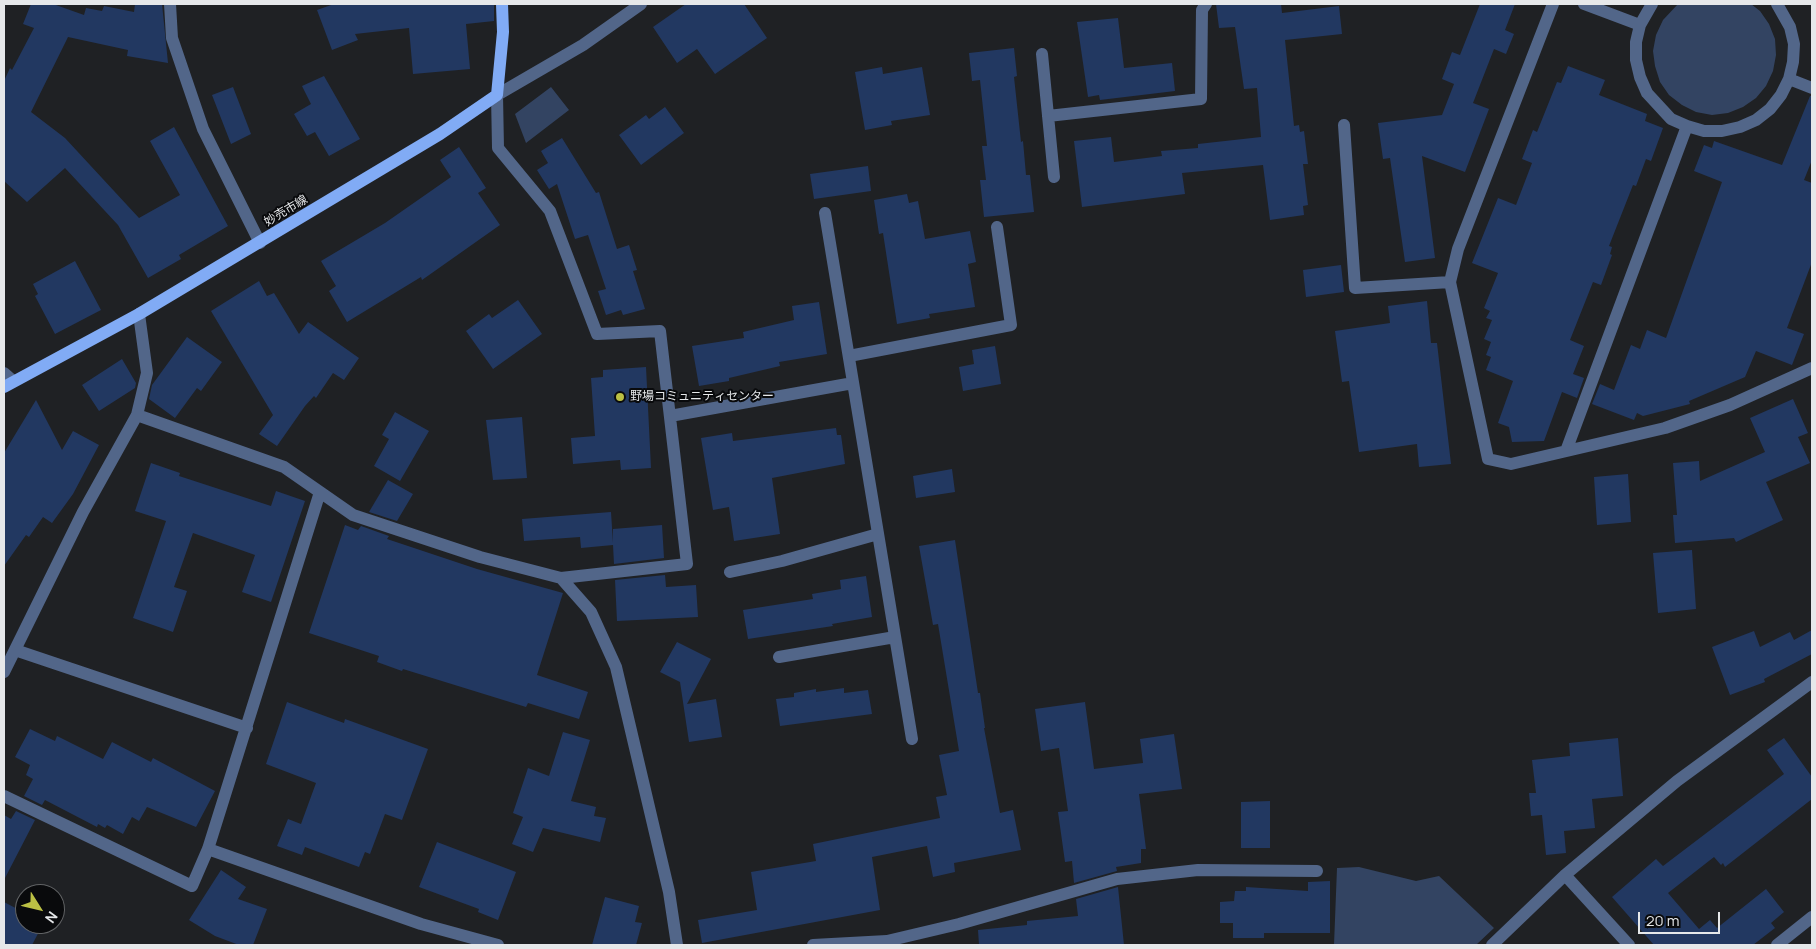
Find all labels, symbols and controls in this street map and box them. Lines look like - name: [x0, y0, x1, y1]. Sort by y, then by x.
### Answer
- street label: 妙売市線: [262, 192, 310, 230]
- place label: 野場コミュニティセンター: [630, 390, 774, 404]
- marker: 野場コミュニティセンター: [614, 391, 626, 403]
- north arrow: [15, 884, 65, 934]
- scale bar: [1641, 902, 1724, 934]
- text: N: [41, 908, 62, 927]
- text: 20 m: [1646, 910, 1679, 931]

